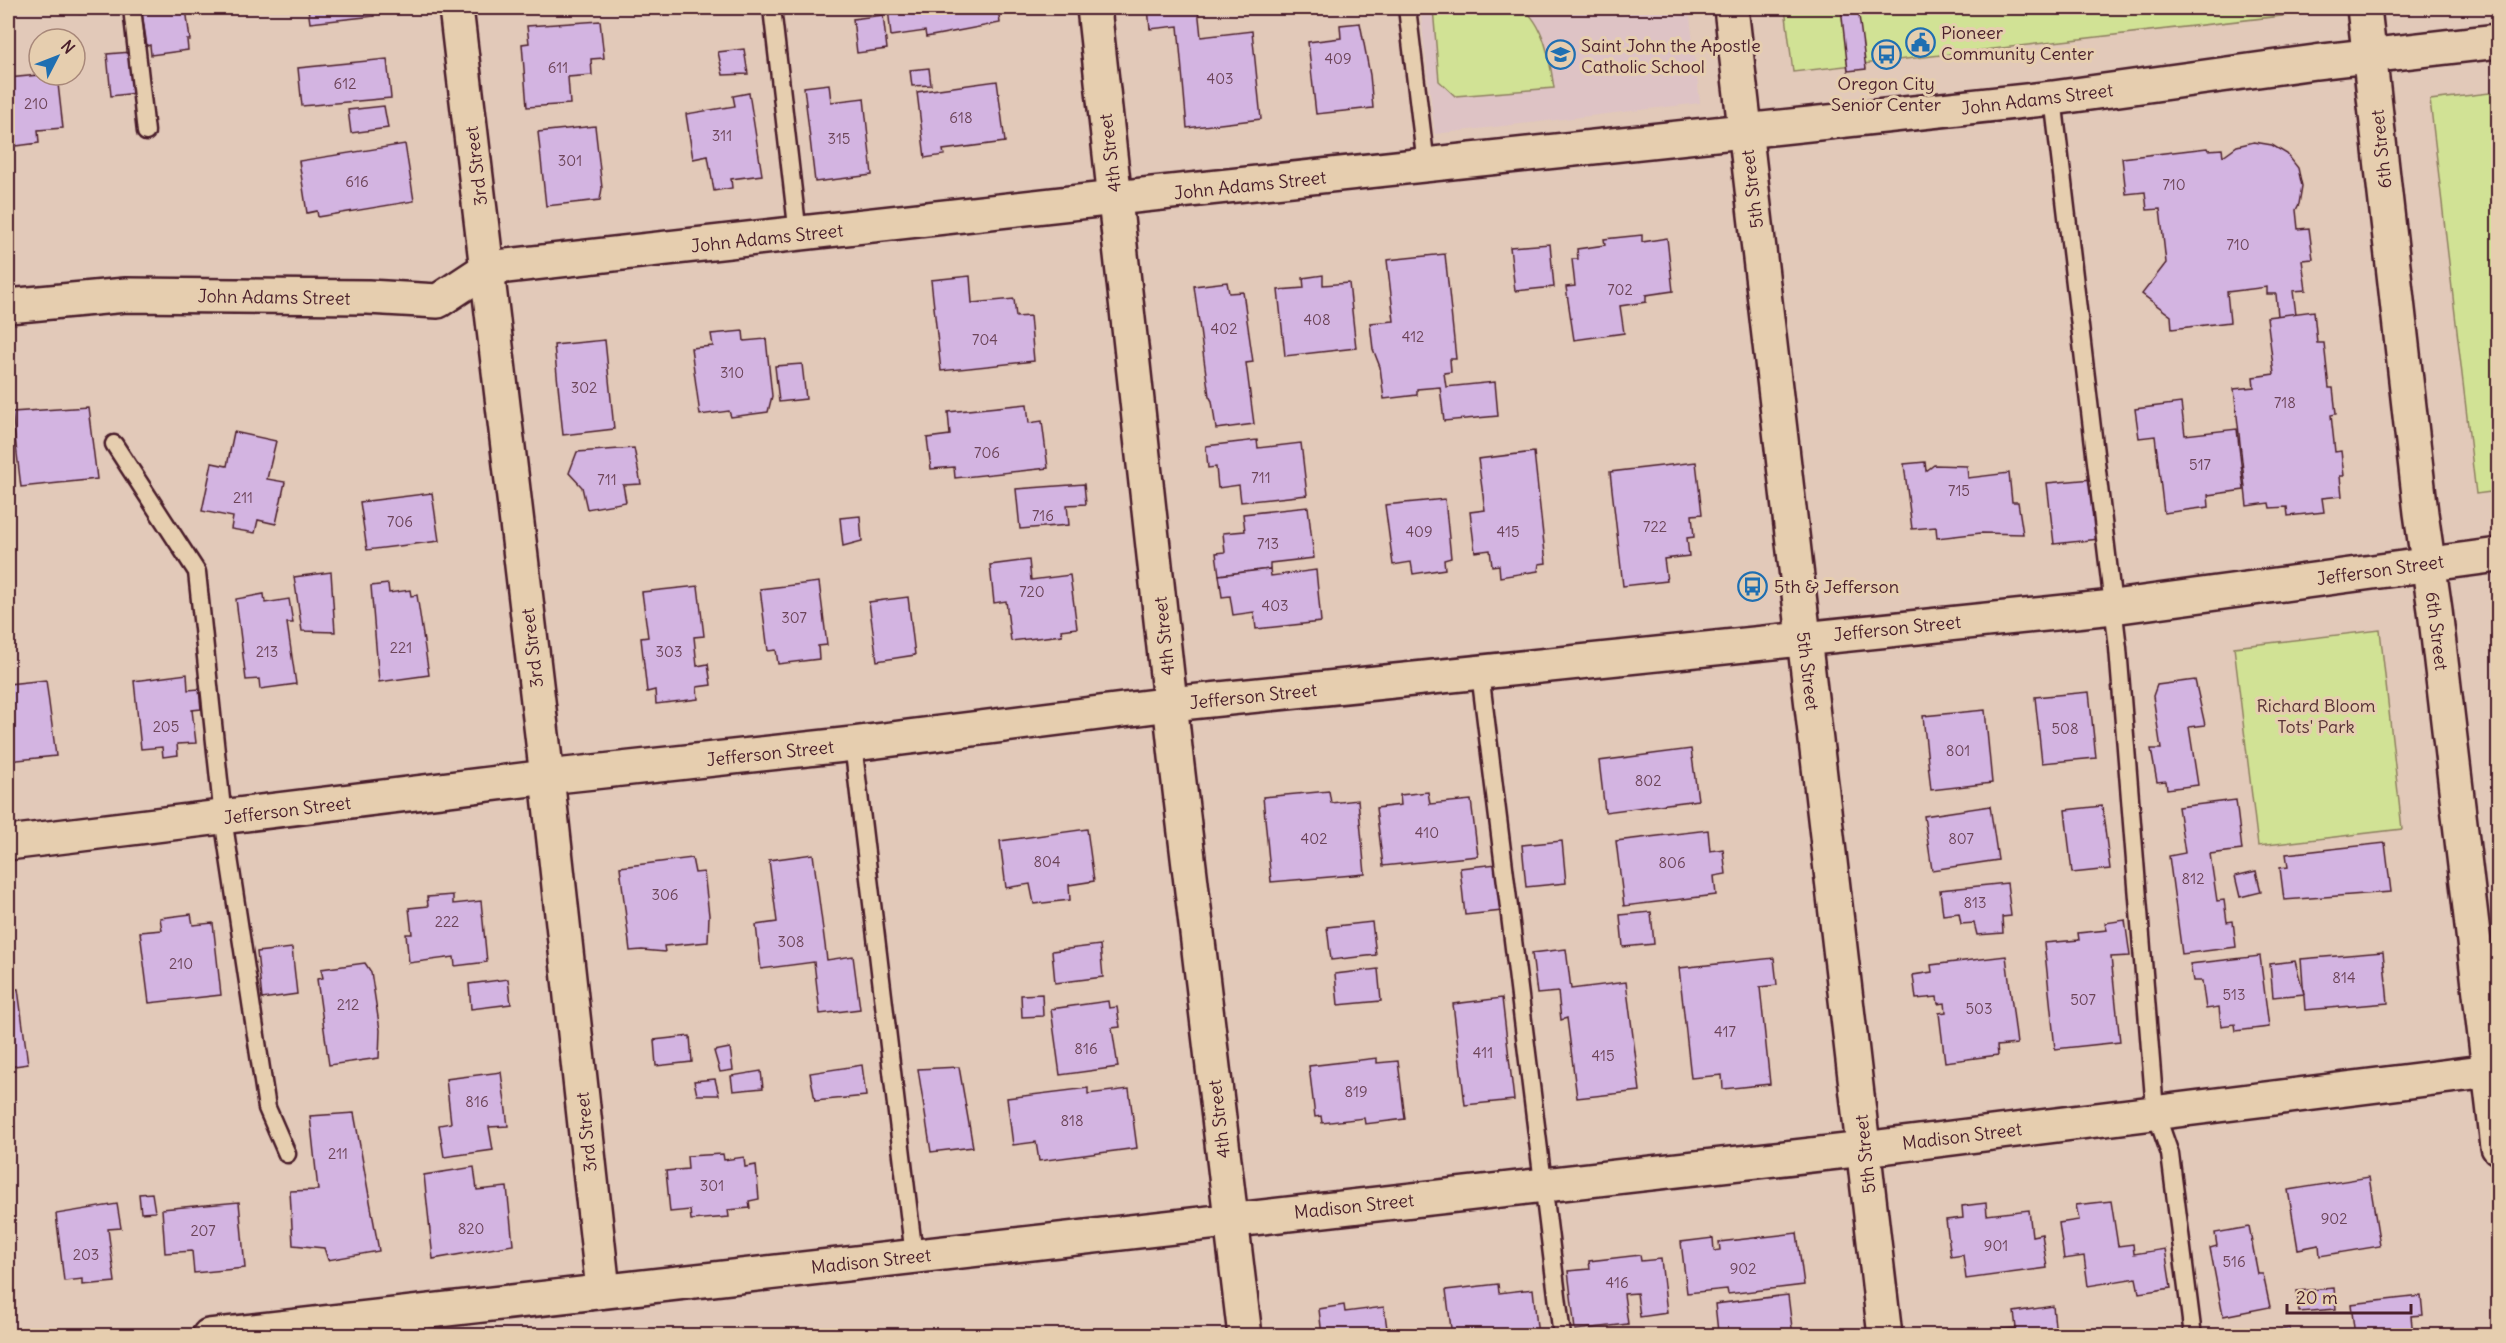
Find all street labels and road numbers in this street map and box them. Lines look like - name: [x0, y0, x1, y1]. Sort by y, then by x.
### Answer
- street label: John Adams Street: [1960, 78, 2114, 120]
- street label: 6th Street: [2365, 108, 2397, 190]
- street label: 4th Street: [1094, 112, 1126, 194]
- street label: 3rd Street: [460, 125, 492, 207]
- street label: 5th Street: [1736, 148, 1768, 230]
- street label: John Adams Street: [1173, 166, 1327, 204]
- street label: John Adams Street: [690, 219, 844, 257]
- street label: John Adams Street: [197, 284, 351, 310]
- street label: Jefferson Street: [2315, 550, 2445, 590]
- street label: 6th Street: [2421, 590, 2453, 672]
- street label: 4th Street: [1148, 595, 1180, 677]
- street label: 3rd Street: [516, 607, 548, 689]
- street label: Jefferson Street: [1832, 610, 1962, 646]
- street label: 5th Street: [1792, 630, 1824, 712]
- street label: Jefferson Street: [1188, 678, 1318, 714]
- street label: Jefferson Street: [705, 735, 835, 771]
- street label: Jefferson Street: [222, 791, 352, 829]
- street label: 4th Street: [1203, 1078, 1235, 1160]
- street label: 3rd Street: [570, 1091, 602, 1173]
- street label: 5th Street: [1849, 1113, 1881, 1195]
- street label: Madison Street: [1901, 1117, 2023, 1155]
- street label: Madison Street: [1293, 1188, 1415, 1224]
- street label: Madison Street: [810, 1243, 932, 1279]

